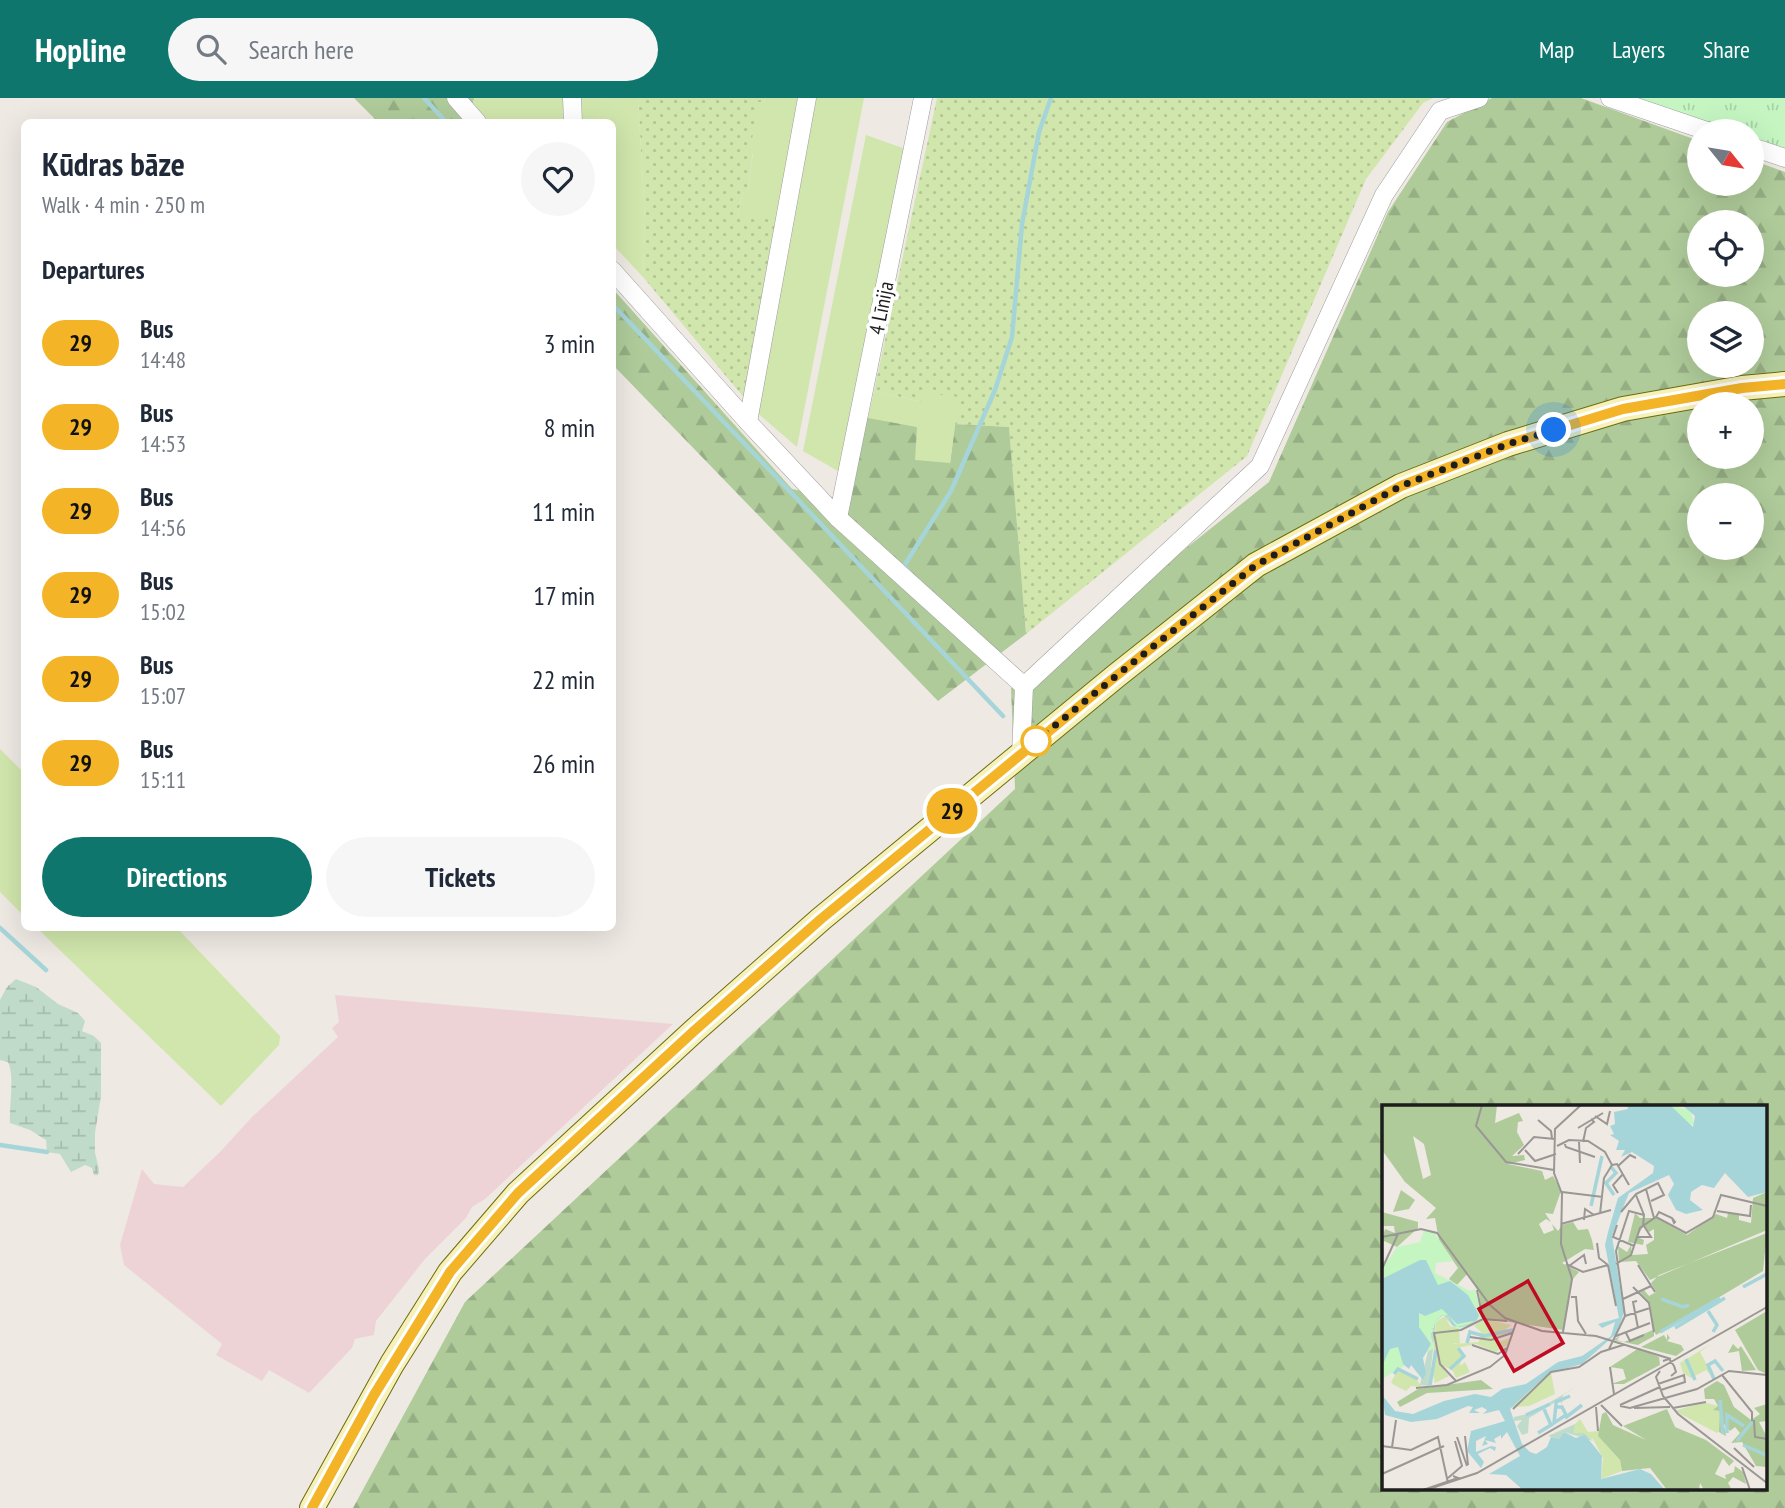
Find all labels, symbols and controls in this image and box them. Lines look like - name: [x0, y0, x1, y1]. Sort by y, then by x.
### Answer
- search box: [168, 18, 658, 81]
- text: Hopline: [35, 28, 126, 71]
- icon: search: [192, 30, 230, 68]
- text: Search here: [248, 33, 354, 66]
- text: Map: [1539, 34, 1574, 65]
- text: Layers: [1612, 34, 1665, 65]
- text: Share: [1703, 34, 1750, 65]
- north arrow: [1687, 119, 1764, 196]
- map controls: [1687, 119, 1764, 560]
- text: Kūdras bāze: [42, 142, 185, 185]
- button: heart: [521, 142, 595, 216]
- text: Walk · 4 min · 250 m: [42, 190, 205, 219]
- button: locate: [1687, 210, 1764, 287]
- text: Departures: [42, 253, 145, 286]
- street label: 4 Līnija: [863, 279, 899, 337]
- button: layers: [1687, 301, 1764, 378]
- text: Bus: [140, 312, 173, 345]
- text: 29: [69, 327, 92, 358]
- text: 3 min: [544, 327, 595, 360]
- text: 14:48: [140, 345, 186, 374]
- button: +: [1687, 392, 1764, 469]
- text: Bus: [140, 396, 173, 429]
- text: 29: [69, 411, 92, 442]
- text: 8 min: [544, 411, 595, 444]
- your location: [1536, 412, 1571, 447]
- text: 14:53: [140, 429, 186, 458]
- text: Bus: [140, 480, 173, 513]
- button: −: [1687, 483, 1764, 560]
- text: 29: [69, 495, 92, 526]
- text: 11 min: [532, 495, 595, 528]
- text: 14:56: [140, 513, 186, 542]
- text: Bus: [140, 564, 173, 597]
- text: 29: [69, 579, 92, 610]
- text: 17 min: [533, 579, 595, 612]
- text: 15:02: [140, 597, 186, 626]
- text: Bus: [140, 648, 173, 681]
- text: 29: [69, 663, 92, 694]
- text: 22 min: [532, 663, 595, 696]
- text: 15:07: [140, 681, 186, 710]
- unlabelled marker: [1021, 726, 1051, 756]
- text: Bus: [140, 732, 173, 765]
- text: 29: [69, 747, 92, 778]
- text: 26 min: [532, 747, 595, 780]
- text: 15:11: [140, 765, 186, 794]
- line badge: 29: [920, 788, 984, 834]
- text: 29: [941, 795, 963, 826]
- button: Directions: [42, 837, 312, 917]
- button: Tickets: [326, 837, 595, 917]
- inset map: [1382, 1105, 1768, 1490]

